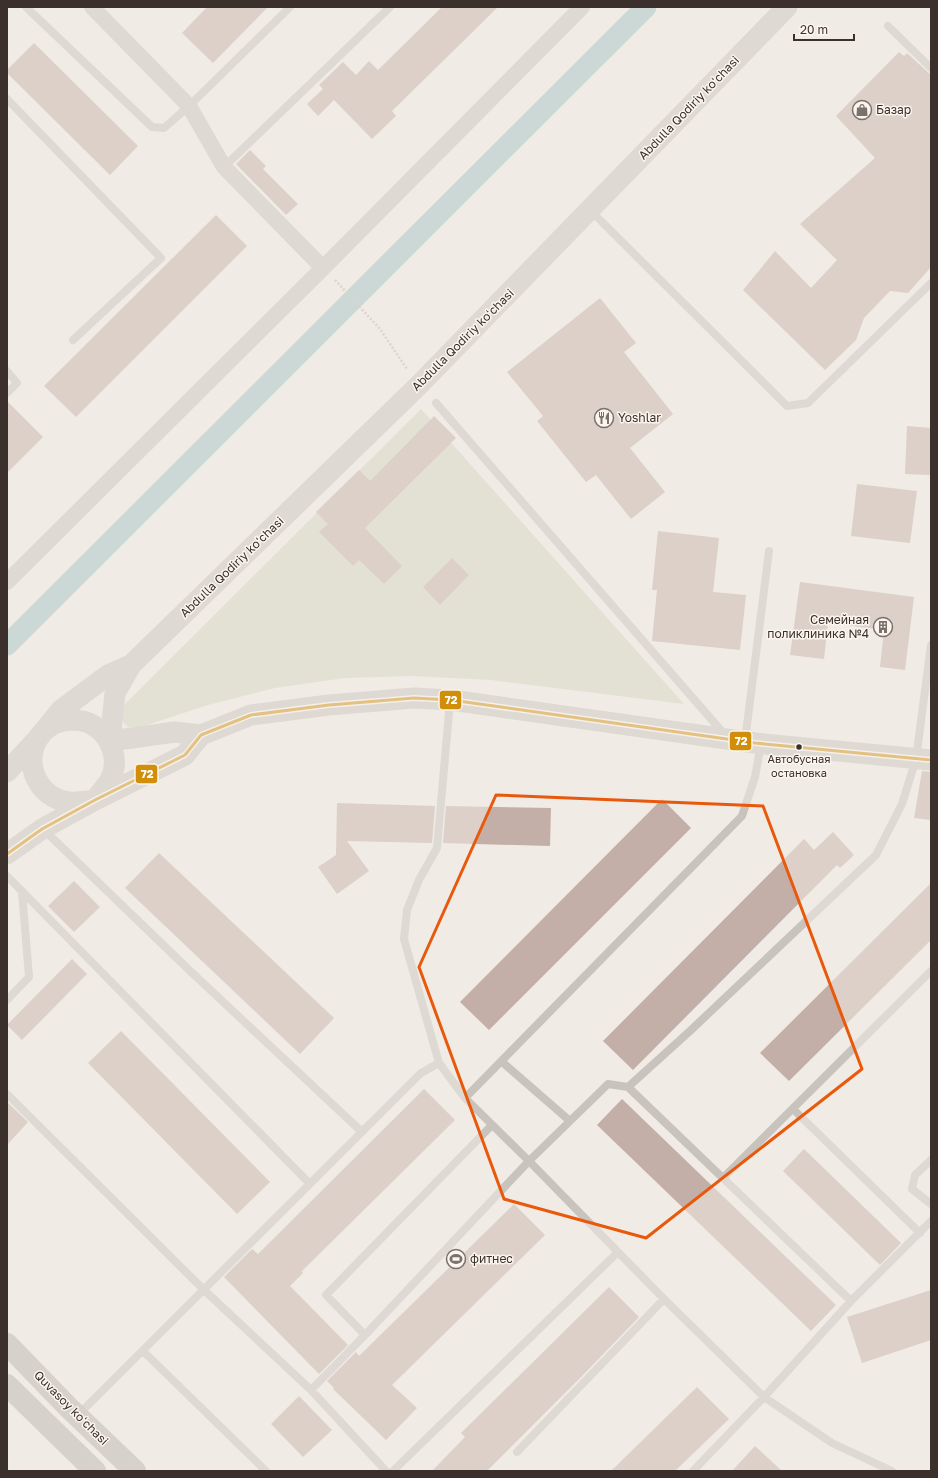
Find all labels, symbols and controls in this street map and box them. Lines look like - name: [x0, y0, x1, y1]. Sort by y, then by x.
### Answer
- scale bar: [794, 16, 854, 42]
- text: 20 m: [800, 22, 828, 37]
- street label: Abdulla Qodiriy koʻchasi: [635, 53, 742, 163]
- shop icon: Базар: [851, 99, 873, 121]
- place label: Базар: [876, 102, 911, 117]
- street label: Abdulla Qodiriy koʻchasi: [408, 285, 517, 394]
- restaurant icon: Yoshlar: [593, 407, 615, 429]
- place label: Yoshlar: [618, 410, 661, 425]
- street label: Abdulla Qodiriy koʻchasi: [177, 513, 287, 620]
- place label: Семейная поликлиника №4: [767, 612, 869, 641]
- building icon: Семейная поликлиника №4: [872, 616, 894, 638]
- line badge: 72: [439, 690, 462, 710]
- text: 72: [445, 693, 458, 706]
- line badge: 72: [729, 731, 752, 751]
- text: 72: [735, 734, 748, 747]
- marker: Автобусная остановка: [794, 742, 804, 752]
- place label: Автобусная остановка: [768, 752, 830, 779]
- line badge: 72: [135, 764, 158, 784]
- text: 72: [141, 767, 154, 780]
- sports icon: фитнес: [445, 1248, 467, 1270]
- place label: фитнес: [470, 1251, 513, 1266]
- street label: Quvasoy koʻchasi: [31, 1367, 112, 1448]

